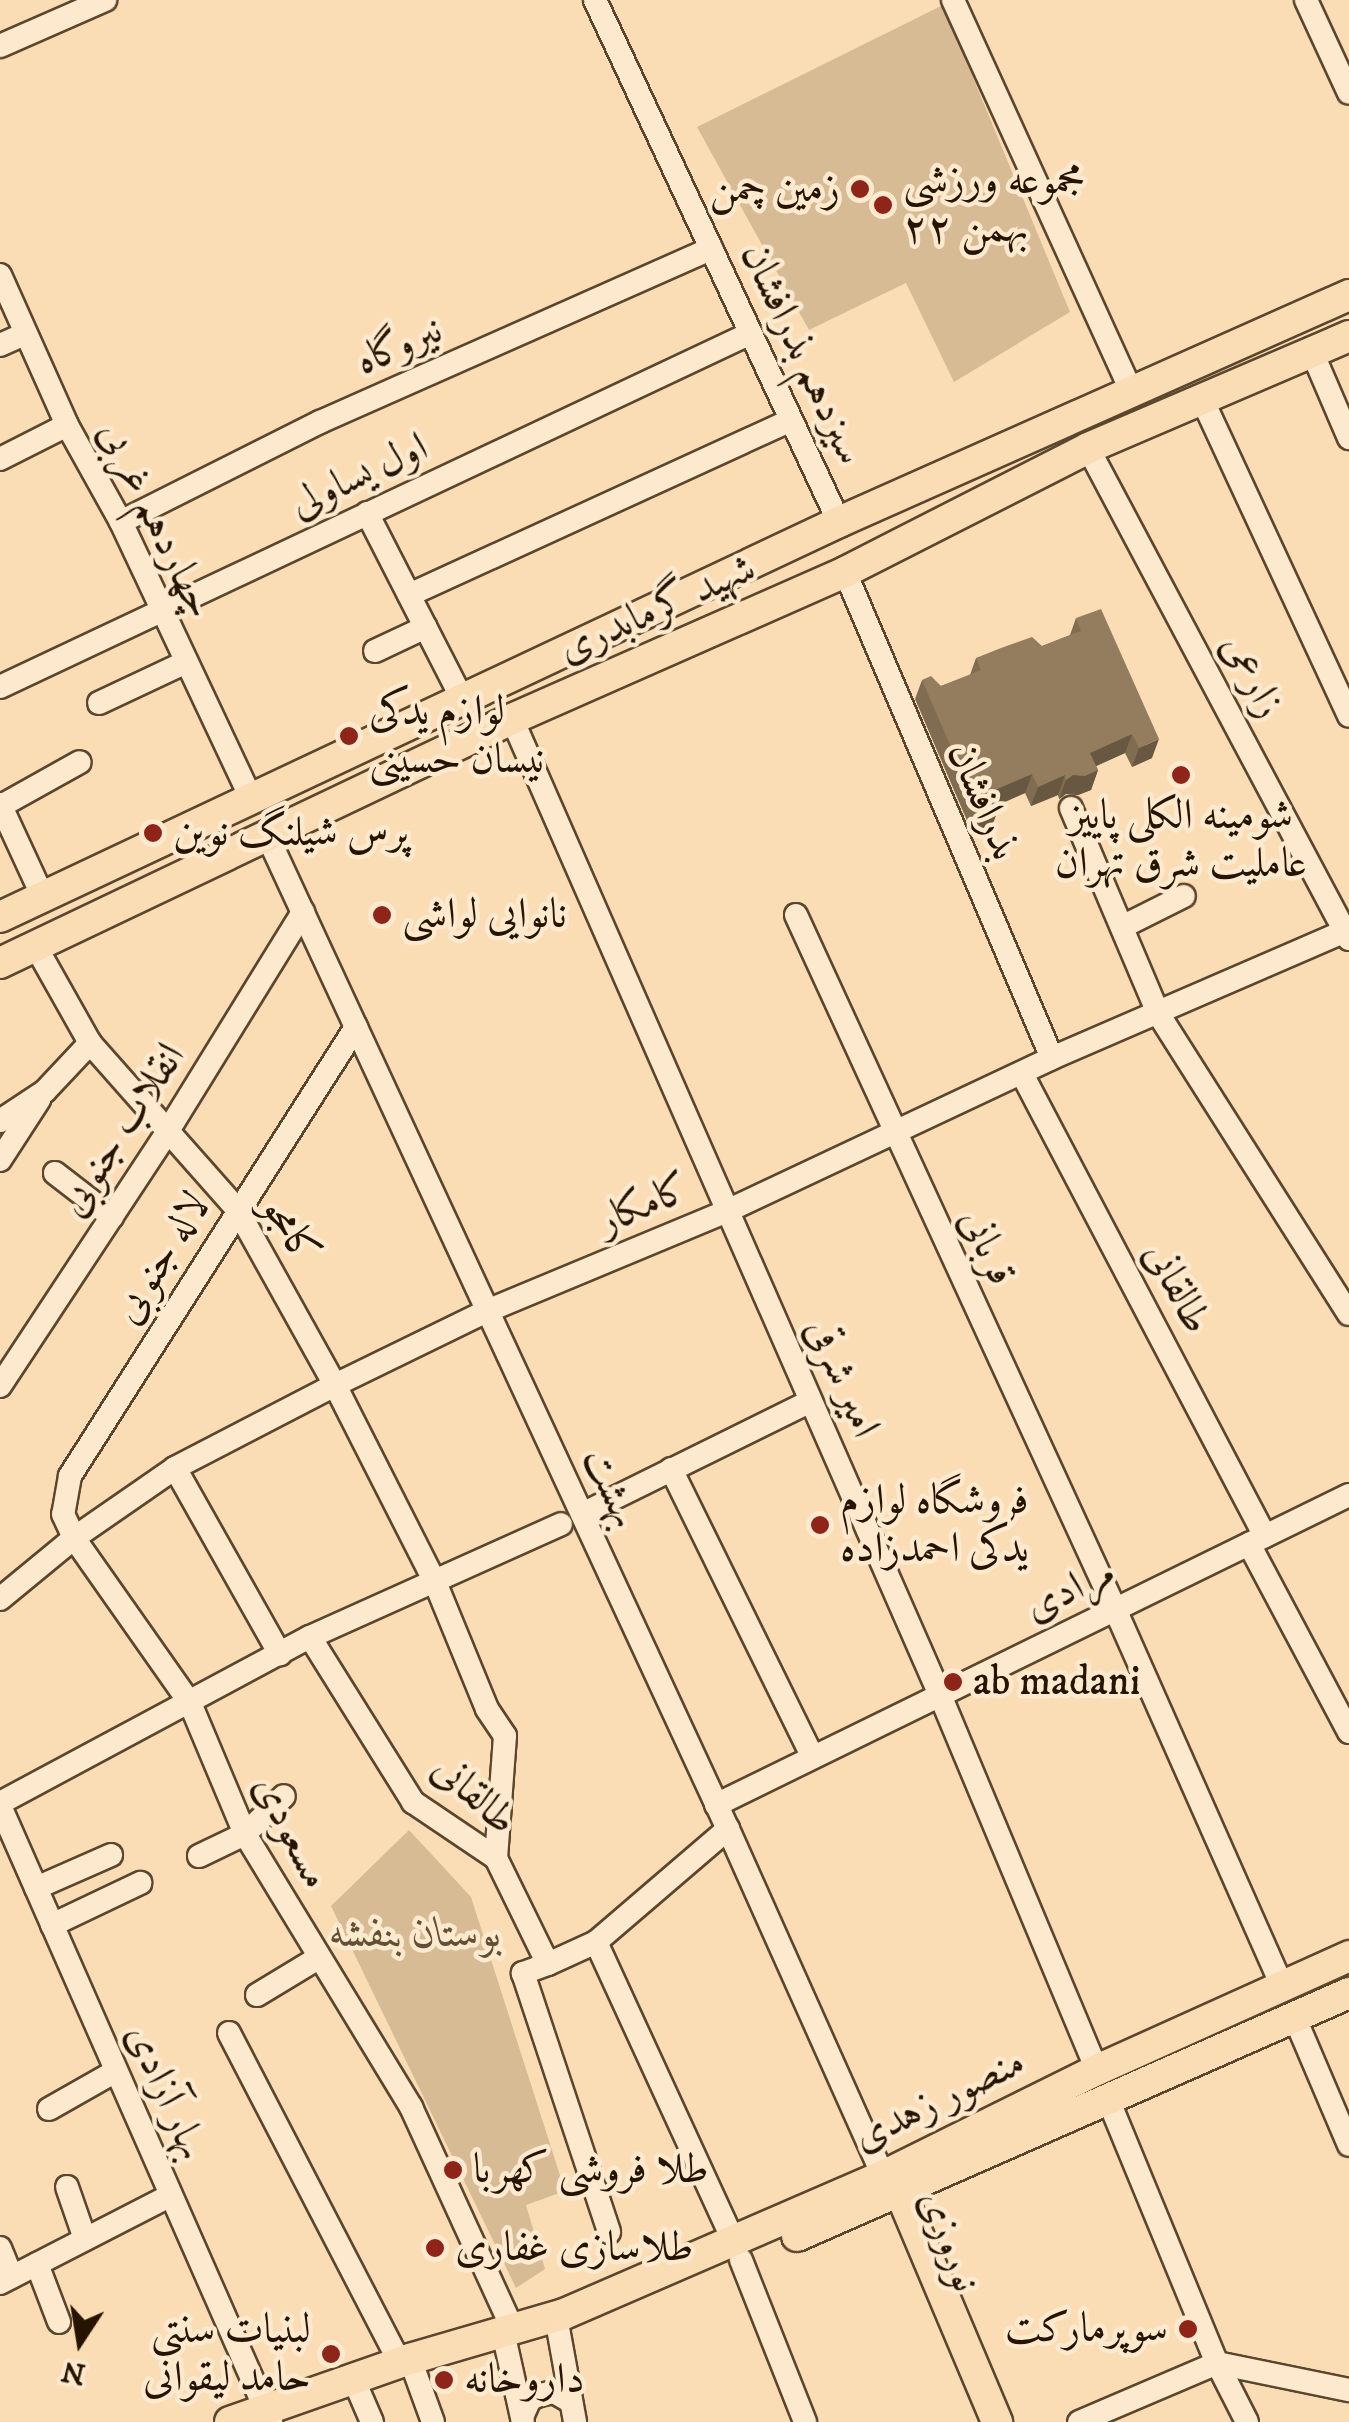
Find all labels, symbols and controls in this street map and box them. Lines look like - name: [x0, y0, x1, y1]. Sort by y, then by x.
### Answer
- place label: مجموعه ورزشی ۲۲ بهمن: [903, 156, 1085, 255]
- place label: زمین چمن: [709, 164, 840, 214]
- marker: زمین چمن: [849, 178, 871, 200]
- marker: مجموعه ورزشی ۲۲ بهمن: [872, 194, 894, 216]
- street label: سیزدهم بذرافشان: [729, 235, 875, 473]
- street label: نیروگاه: [348, 305, 450, 387]
- street label: چهاردهم غربی: [87, 413, 225, 627]
- street label: اول یساولی: [282, 422, 436, 530]
- street label: شهید گرمابدری: [551, 543, 763, 675]
- street label: زارعی: [1209, 625, 1295, 727]
- place label: لوازم یدکی نیسان حسینی: [369, 687, 545, 786]
- marker: لوازم یدکی نیسان حسینی: [338, 725, 360, 747]
- street label: بذرافشان: [936, 734, 1030, 868]
- marker: شومینه الکلی پاییز عاملیت شرق تهران: [1170, 764, 1192, 786]
- place label: شومینه الکلی پاییز عاملیت شرق تهران: [1055, 791, 1307, 889]
- place label: پرس شیلنگ نوین: [173, 808, 408, 858]
- marker: پرس شیلنگ نوین: [142, 822, 164, 844]
- place label: نانوایی لواشی: [402, 890, 567, 940]
- marker: نانوایی لواشی: [371, 904, 393, 926]
- street label: انقلاب جنوبی: [47, 1034, 197, 1226]
- street label: کامکار: [590, 1163, 698, 1247]
- street label: لاله جنوبی: [102, 1183, 222, 1333]
- street label: کامجو: [250, 1186, 330, 1274]
- street label: قربانی: [948, 1201, 1026, 1293]
- street label: طالقانی: [1132, 1233, 1222, 1343]
- street label: امیر شرقی: [794, 1311, 890, 1445]
- street label: بهشت: [571, 1440, 651, 1536]
- place label: فروشگاه لوازم یدکی احمدزاده: [840, 1476, 1029, 1574]
- marker: فروشگاه لوازم یدکی احمدزاده: [809, 1514, 831, 1536]
- street label: مرادی: [1016, 1547, 1124, 1633]
- place label: ab madani: [973, 1657, 1140, 1707]
- marker: ab madani: [942, 1671, 964, 1693]
- street label: طالقانی: [421, 1744, 527, 1846]
- street label: مسعودی: [241, 1767, 341, 1897]
- park label: بوستان بنفشه: [330, 1909, 502, 1959]
- street label: بهار آزادی: [114, 2016, 218, 2168]
- street label: منصور زهدی: [845, 2037, 1033, 2163]
- place label: طلا فروشی کهربا: [473, 2145, 709, 2195]
- marker: طلا فروشی کهربا: [442, 2159, 464, 2181]
- street label: نوروزی: [907, 2183, 991, 2299]
- place label: طلاسازی غفاری: [455, 2223, 694, 2273]
- marker: طلاسازی غفاری: [424, 2237, 446, 2259]
- north arrow: [30, 2292, 130, 2392]
- place label: سوپرمارکت: [1005, 2304, 1168, 2354]
- place label: لبنیات سنتی حامد لیقوانی: [143, 2305, 311, 2404]
- marker: سوپرمارکت: [1177, 2318, 1199, 2340]
- marker: لبنیات سنتی حامد لیقوانی: [320, 2343, 342, 2365]
- text: N: [59, 2352, 89, 2391]
- place label: داروخانه: [464, 2355, 585, 2405]
- marker: داروخانه: [433, 2369, 455, 2391]

